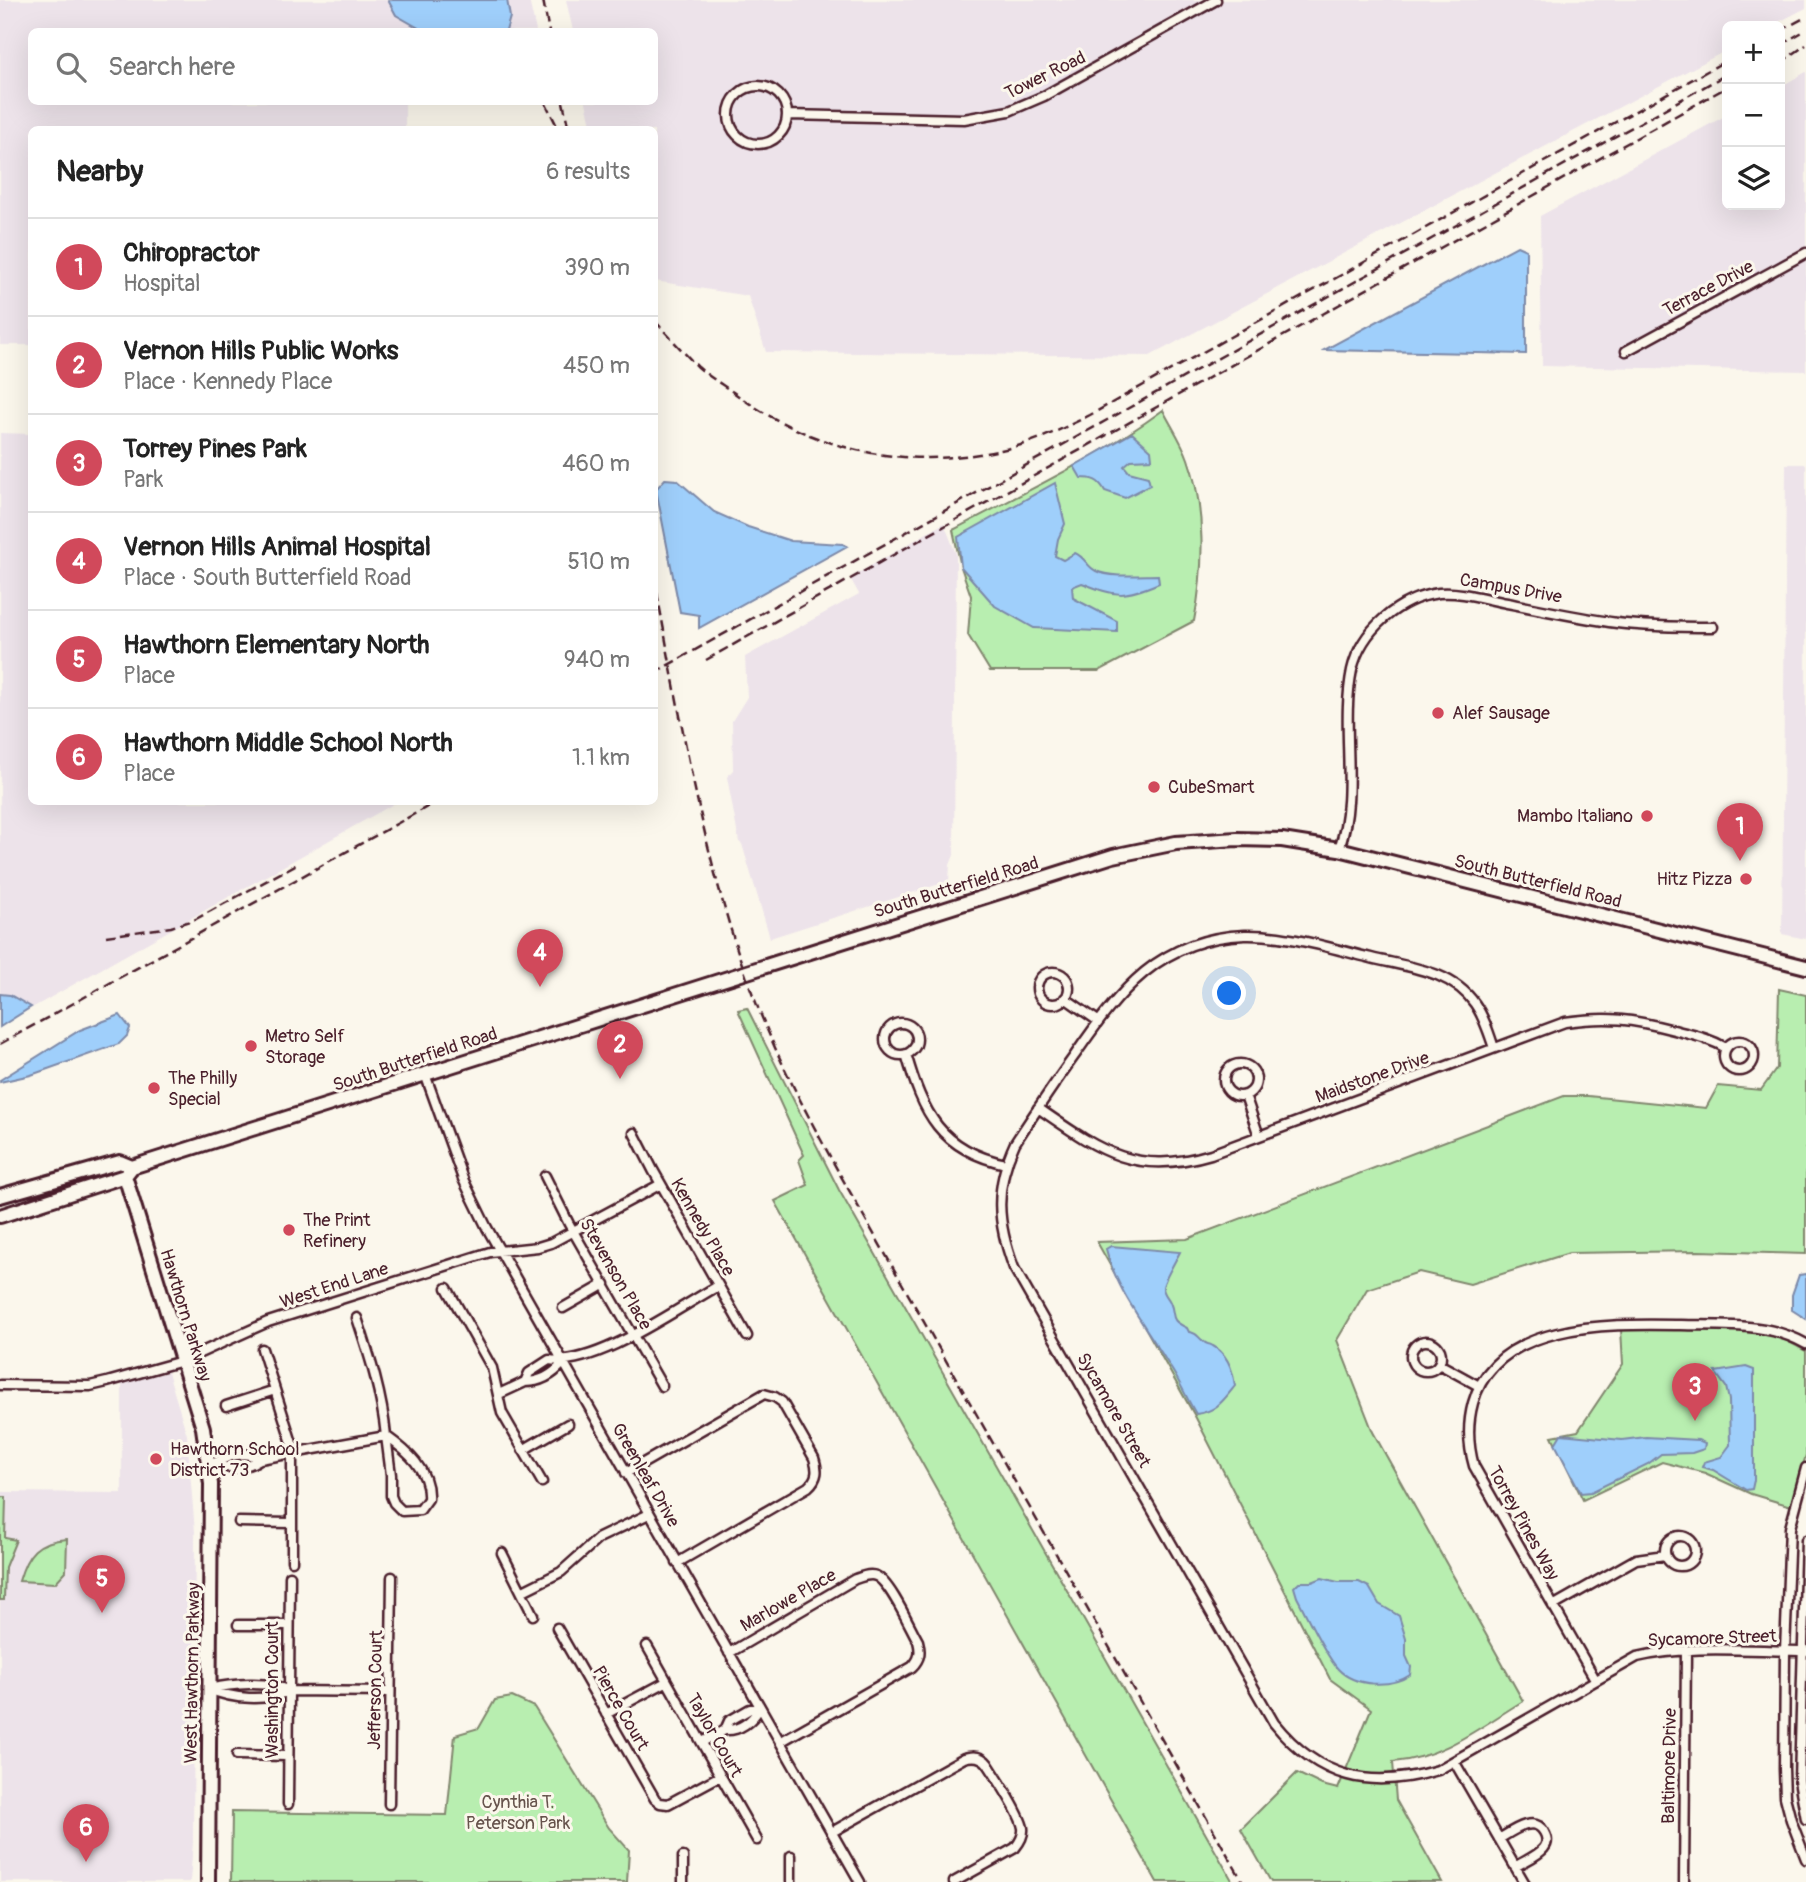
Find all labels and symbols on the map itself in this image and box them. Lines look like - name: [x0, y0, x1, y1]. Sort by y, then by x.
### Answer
- street label: Tower Road: [1001, 46, 1089, 105]
- street label: Terrace Drive: [1659, 255, 1758, 322]
- street label: Campus Drive: [1458, 568, 1564, 609]
- place label: Alef Sausage: [1452, 702, 1550, 725]
- marker: Alef Sausage: [1430, 705, 1446, 721]
- place label: CubeSmart: [1168, 776, 1255, 799]
- marker: CubeSmart: [1146, 779, 1162, 795]
- pin: 1: [1717, 803, 1763, 861]
- place label: Mambo Italiano: [1517, 805, 1633, 828]
- marker: Mambo Italiano: [1639, 808, 1655, 824]
- street label: South Butterfield Road: [1452, 850, 1624, 913]
- street label: South Butterfield Road: [871, 851, 1042, 924]
- place label: Hitz Pizza: [1657, 868, 1732, 891]
- marker: Hitz Pizza: [1738, 871, 1754, 887]
- pin: 4: [517, 929, 563, 987]
- your location: [1212, 976, 1246, 1010]
- pin: 2: [597, 1021, 643, 1079]
- street label: South Butterfield Road: [330, 1022, 500, 1097]
- place label: Metro Self Storage: [265, 1025, 345, 1069]
- marker: Metro Self Storage: [243, 1038, 259, 1054]
- street label: Maidstone Drive: [1312, 1046, 1432, 1109]
- place label: The Philly Special: [168, 1067, 238, 1111]
- marker: The Philly Special: [146, 1080, 162, 1096]
- street label: Kennedy Place: [665, 1174, 740, 1281]
- place label: The Print Refinery: [303, 1209, 371, 1253]
- street label: Stevenson Place: [574, 1214, 657, 1334]
- marker: The Print Refinery: [281, 1222, 297, 1238]
- street label: Hawthorn Parkway: [154, 1246, 217, 1385]
- street label: West End Lane: [277, 1257, 391, 1314]
- street label: Sycamore Street: [1071, 1349, 1156, 1473]
- pin: 3: [1672, 1363, 1718, 1421]
- street label: Greenleaf Drive: [606, 1419, 685, 1532]
- place label: Hawthorn School District 73: [170, 1438, 300, 1482]
- marker: Hawthorn School District 73: [148, 1451, 164, 1467]
- street label: Torrey Pines Way: [1483, 1462, 1565, 1585]
- pin: 5: [79, 1555, 125, 1613]
- street label: Marlowe Place: [736, 1564, 840, 1637]
- street label: West Hawthorn Parkway: [179, 1582, 206, 1764]
- street label: Washington Court: [261, 1621, 284, 1759]
- street label: Sycamore Street: [1647, 1625, 1778, 1652]
- street label: Jefferson Court: [363, 1629, 388, 1750]
- street label: Pierce Court: [587, 1662, 654, 1755]
- street label: Taylor Court: [681, 1689, 748, 1782]
- street label: Baltimore Drive: [1657, 1708, 1682, 1824]
- park label: Cynthia T. Peterson Park: [466, 1791, 571, 1835]
- pin: 6: [63, 1804, 109, 1862]

